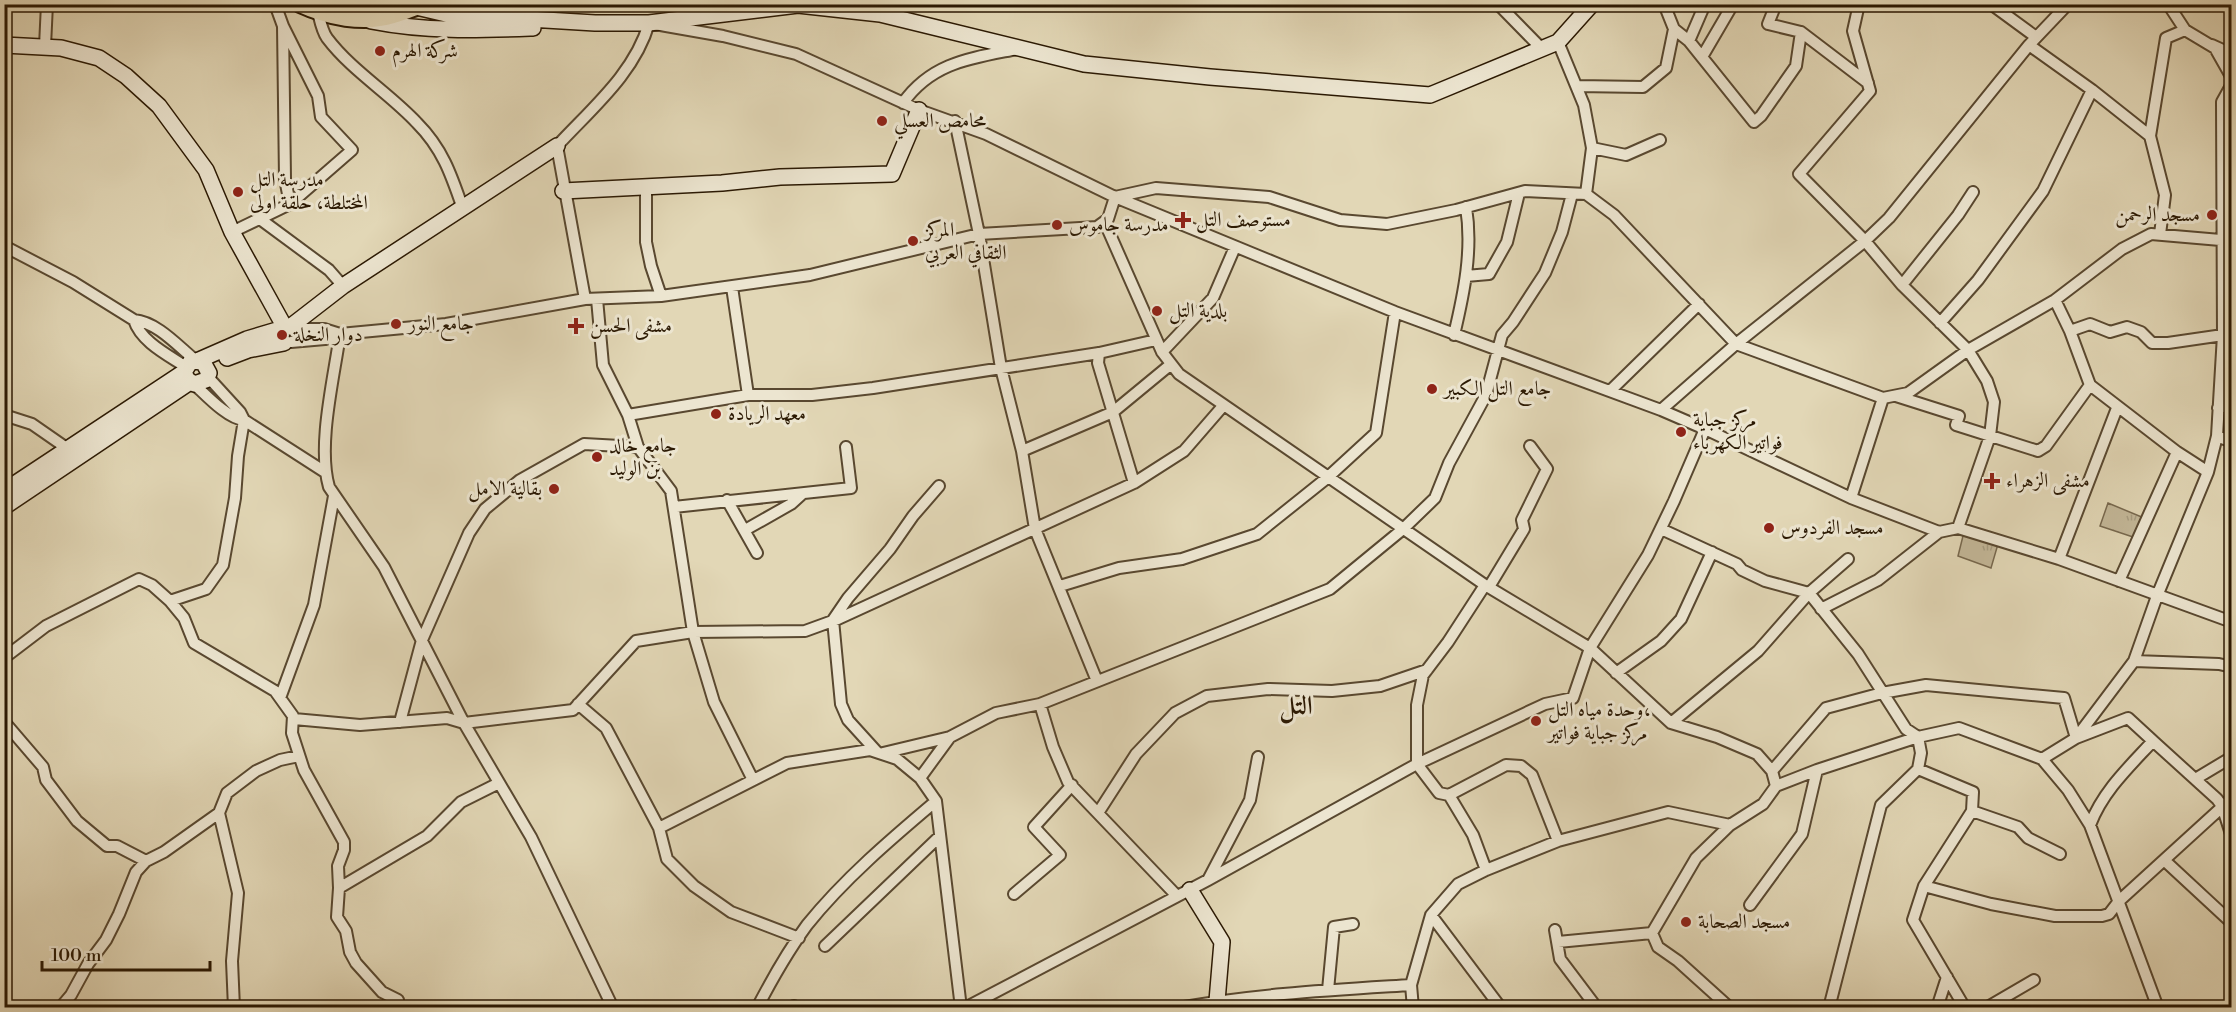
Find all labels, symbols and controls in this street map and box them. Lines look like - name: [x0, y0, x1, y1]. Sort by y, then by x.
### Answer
- place label: شركة الهرم: [392, 38, 458, 68]
- marker: شركة الهرم: [373, 44, 387, 58]
- place label: محامص العسلي: [894, 109, 986, 140]
- marker: محامص العسلي: [875, 114, 889, 128]
- place label: مدرسة التل المختلطة، حلقة اولى: [250, 168, 368, 216]
- marker: مدرسة التل المختلطة، حلقة اولى: [231, 185, 245, 199]
- place label: مسجد الرحمن: [2115, 203, 2200, 228]
- place label: مستوصف التل: [1196, 208, 1291, 234]
- marker: مسجد الرحمن: [2205, 208, 2219, 222]
- marker: مستوصف التل: [1174, 211, 1192, 229]
- place label: مدرسة جاموس: [1069, 213, 1168, 238]
- place label: المركز الثقافي العربي: [923, 218, 1007, 268]
- marker: مدرسة جاموس: [1050, 218, 1064, 232]
- marker: المركز الثقافي العربي: [906, 234, 920, 248]
- place label: بلدية التل: [1169, 299, 1227, 325]
- marker: بلدية التل: [1150, 304, 1164, 318]
- place label: جامع النور: [406, 312, 474, 341]
- place label: مشفى الحسن: [590, 314, 672, 340]
- marker: جامع النور: [389, 317, 403, 331]
- marker: مشفى الحسن: [567, 317, 585, 335]
- place label: دوار النخلة: [293, 323, 363, 348]
- marker: دوار النخلة: [275, 328, 289, 342]
- place label: جامع التل الكبير: [1442, 377, 1551, 406]
- marker: جامع التل الكبير: [1425, 382, 1439, 396]
- place label: معهد الريادة: [728, 402, 806, 427]
- marker: معهد الريادة: [709, 407, 723, 421]
- place label: مركز جباية فواتير الكهرباء: [1693, 408, 1783, 456]
- marker: مركز جباية فواتير الكهرباء: [1674, 425, 1688, 439]
- place label: جامع خالد بن الوليد: [609, 434, 677, 482]
- marker: جامع خالد بن الوليد: [590, 450, 604, 464]
- place label: مشفى الزهراء: [2006, 469, 2090, 495]
- marker: مشفى الزهراء: [1983, 472, 2001, 490]
- place label: بقالية الامل: [468, 477, 542, 503]
- marker: بقالية الامل: [547, 482, 561, 496]
- place label: مسجد الفردوس: [1781, 516, 1883, 541]
- marker: مسجد الفردوس: [1762, 521, 1776, 535]
- district label: التل: [1279, 690, 1313, 724]
- place label: وحدة مياه التل، مركز جباية فواتير: [1546, 698, 1651, 746]
- marker: وحدة مياه التل، مركز جباية فواتير: [1529, 714, 1543, 728]
- place label: مسجد الصحابة: [1698, 910, 1790, 935]
- marker: مسجد الصحابة: [1679, 915, 1693, 929]
- scale bar: [42, 934, 210, 972]
- text: 100 m: [51, 944, 102, 967]

